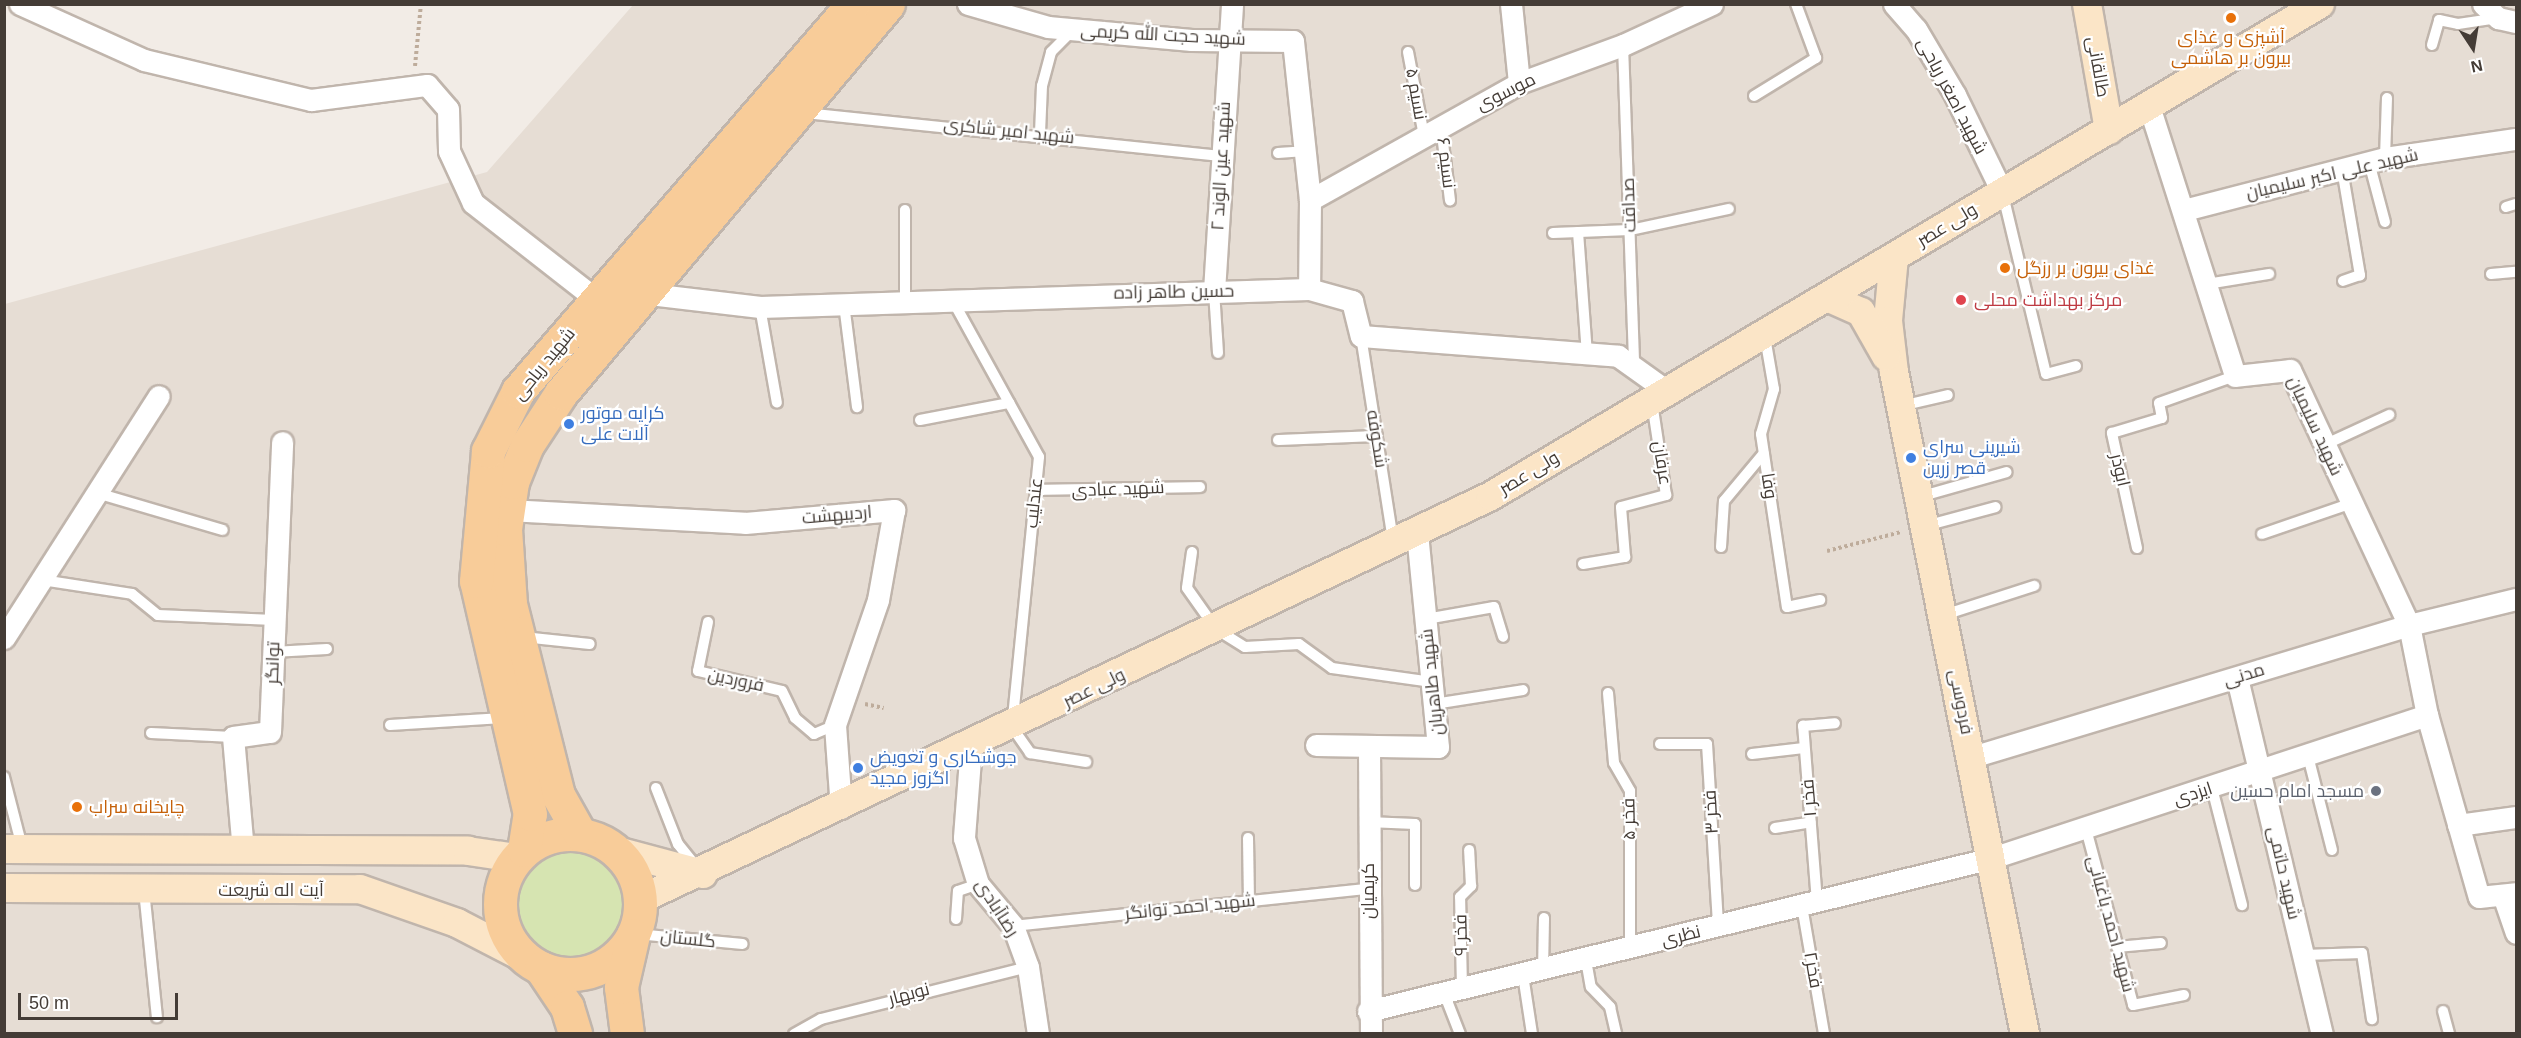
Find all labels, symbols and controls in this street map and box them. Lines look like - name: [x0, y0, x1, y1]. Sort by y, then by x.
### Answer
- marker: آشپزی و غذای بیرون بر هاشمی: [2224, 11, 2238, 25]
- north arrow: [2443, 18, 2503, 78]
- street label: شهید حجت الله کریمی: [1080, 20, 1246, 50]
- place label: آشپزی و غذای بیرون بر هاشمی: [2171, 27, 2291, 70]
- street label: شهید اصغر ریاحی: [1912, 34, 1992, 158]
- street label: طالقانی: [2082, 35, 2114, 99]
- text: N: [2469, 57, 2484, 76]
- street label: نسیم ۵: [1401, 66, 1431, 122]
- street label: موسوی: [1473, 68, 1539, 116]
- street label: شهید عین الوند ۲: [1207, 101, 1235, 231]
- street label: شهید امیر شاکری: [942, 113, 1076, 149]
- street label: نسیم ۶: [1432, 136, 1460, 190]
- street label: شهید علی اکبر سلیمیان: [2244, 144, 2420, 204]
- street label: صداقت: [1617, 177, 1641, 233]
- street label: ولی عصر: [1913, 199, 1981, 251]
- place label: غذای بیرون بر رزگل: [2017, 257, 2155, 279]
- marker: غذای بیرون بر رزگل: [1998, 261, 2012, 275]
- street label: حسین طاهر زاده: [1114, 280, 1234, 304]
- place label: مرکز بهداشت محلی: [1974, 289, 2122, 311]
- marker: مرکز بهداشت محلی: [1952, 291, 1970, 309]
- street label: شهید ریاحی: [508, 323, 580, 405]
- street label: شهید سلیمیان: [2283, 373, 2347, 479]
- place label: کرایه موتور آلات علی: [581, 403, 665, 446]
- street label: شکوفه: [1362, 408, 1392, 470]
- marker: کرایه موتور آلات علی: [562, 417, 576, 431]
- place label: شیرینی سرای قصر زرین: [1923, 437, 2021, 480]
- street label: عرفان: [1648, 439, 1676, 487]
- street label: ولی عصر: [1495, 447, 1563, 499]
- marker: شیرینی سرای قصر زرین: [1904, 451, 1918, 465]
- street label: ابوذر: [2106, 451, 2134, 489]
- street label: وفا: [1756, 471, 1782, 501]
- street label: عندلیب: [1021, 477, 1047, 529]
- street label: شهید عبادی: [1071, 477, 1165, 501]
- street label: اردیبهشت: [801, 501, 873, 529]
- street label: شهید طاهریان: [1416, 628, 1448, 736]
- street label: توانگر: [261, 641, 285, 685]
- street label: مدنی: [2221, 659, 2267, 691]
- street label: فروردین: [706, 664, 766, 696]
- street label: ولی عصر: [1059, 664, 1129, 712]
- street label: فردوسی: [1944, 668, 1978, 736]
- place label: جوشکاری و تعویض اگزوز مجید: [870, 747, 1017, 789]
- marker: جوشکاری و تعویض اگزوز مجید: [851, 761, 865, 775]
- street label: فخر ۱: [1797, 778, 1821, 818]
- street label: ایزدی: [2171, 778, 2215, 810]
- place label: مسجد امام حسین: [2230, 780, 2364, 802]
- marker: مسجد امام حسین: [2369, 784, 2383, 798]
- street label: فخر ۳: [1699, 789, 1723, 835]
- place label: چایخانه سراب: [89, 796, 185, 818]
- street label: فخر ۵: [1618, 798, 1640, 840]
- marker: چایخانه سراب: [70, 800, 84, 814]
- street label: شهید حاتمی: [2263, 824, 2305, 922]
- street label: شهید احمد باغبانی: [2082, 853, 2140, 995]
- street label: کریمیان: [1357, 863, 1379, 919]
- street label: رضاآبادی: [970, 875, 1024, 941]
- street label: آیت اله شریعت: [218, 879, 324, 901]
- street label: شهید احمد توانگر: [1124, 889, 1256, 925]
- street label: فخر ۹: [1450, 914, 1472, 956]
- street label: نظری: [1659, 921, 1703, 951]
- street label: گلستان: [659, 925, 717, 953]
- street label: فخر۲: [1799, 950, 1827, 990]
- street label: نوبهار: [886, 978, 932, 1010]
- scale bar: [21, 981, 182, 1019]
- text: 50 m: [29, 993, 69, 1013]

